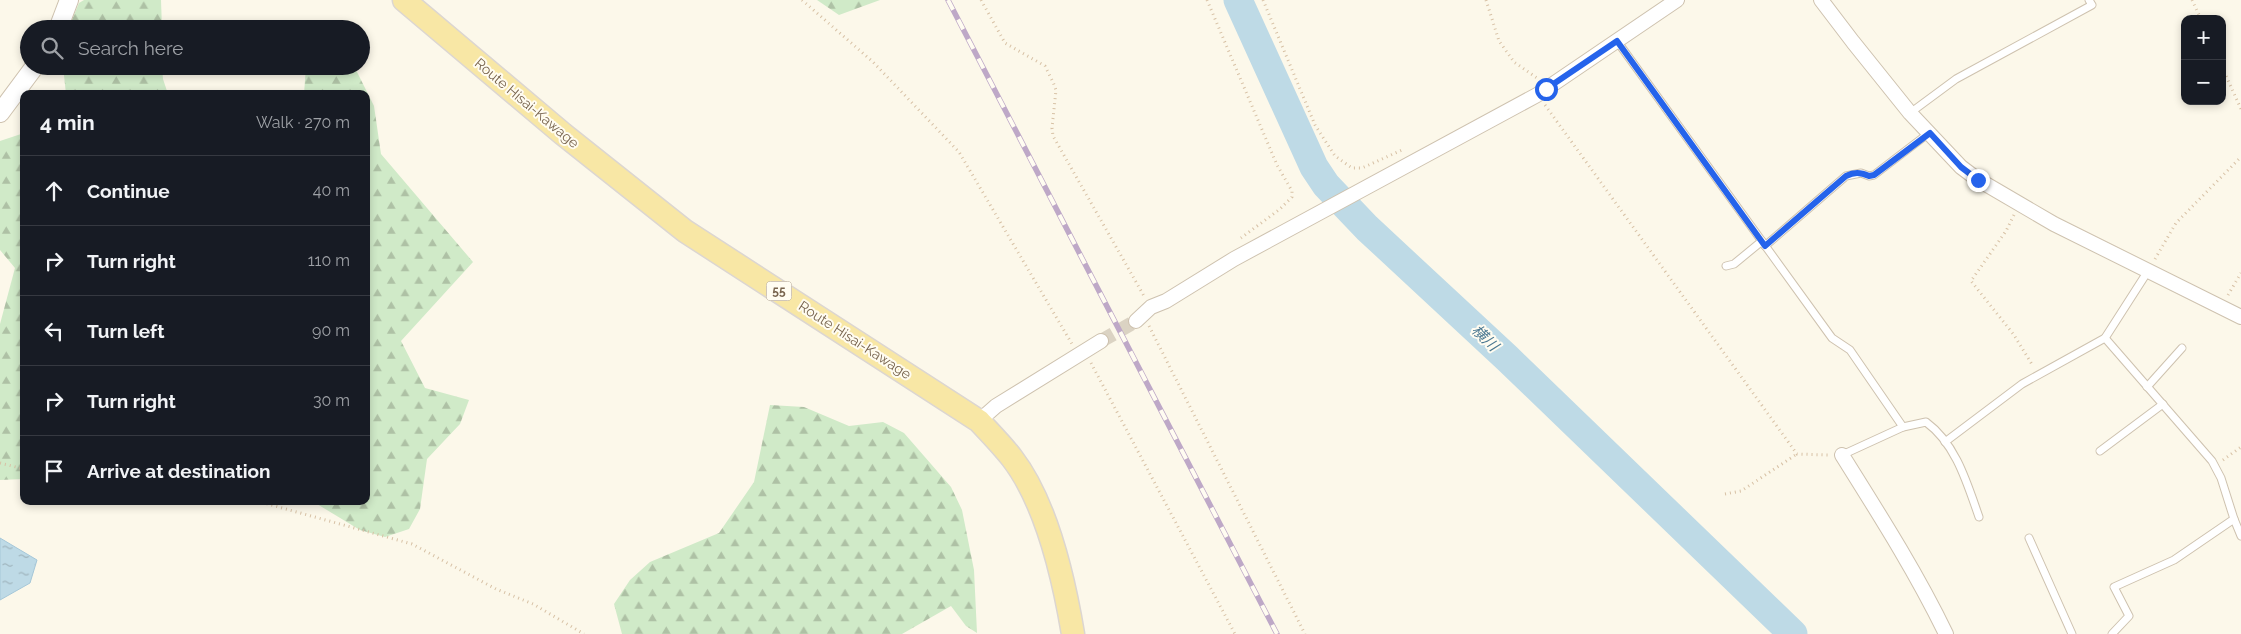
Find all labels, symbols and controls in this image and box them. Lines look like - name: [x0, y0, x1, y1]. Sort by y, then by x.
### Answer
- map controls: [2181, 15, 2226, 105]
- button: +: [2181, 15, 2226, 60]
- search box: [20, 20, 370, 75]
- icon: search: [38, 34, 66, 62]
- text: Search here: [78, 37, 184, 59]
- street label: Route Hisai-Kawage: [472, 55, 582, 151]
- button: −: [2181, 60, 2226, 105]
- route start: [1535, 78, 1558, 101]
- text: 4 min: [40, 110, 95, 135]
- text: Walk · 270 m: [256, 113, 350, 132]
- route end: [1967, 169, 1990, 192]
- icon: ahead: [40, 177, 68, 205]
- text: Continue: [87, 180, 170, 202]
- text: 40 m: [313, 181, 350, 200]
- icon: right: [40, 247, 68, 275]
- text: Turn right: [87, 250, 176, 272]
- text: 110 m: [308, 251, 350, 270]
- road number: 55: [766, 282, 792, 300]
- street label: Route Hisai-Kawage: [796, 298, 914, 382]
- icon: left: [40, 317, 68, 345]
- text: Turn left: [87, 320, 164, 342]
- text: 90 m: [312, 321, 350, 340]
- water label: 横川: [1468, 321, 1503, 356]
- icon: right: [40, 387, 68, 415]
- text: Turn right: [87, 390, 176, 412]
- text: 30 m: [313, 391, 350, 410]
- icon: arrive: [40, 457, 68, 485]
- text: Arrive at destination: [87, 460, 271, 482]

